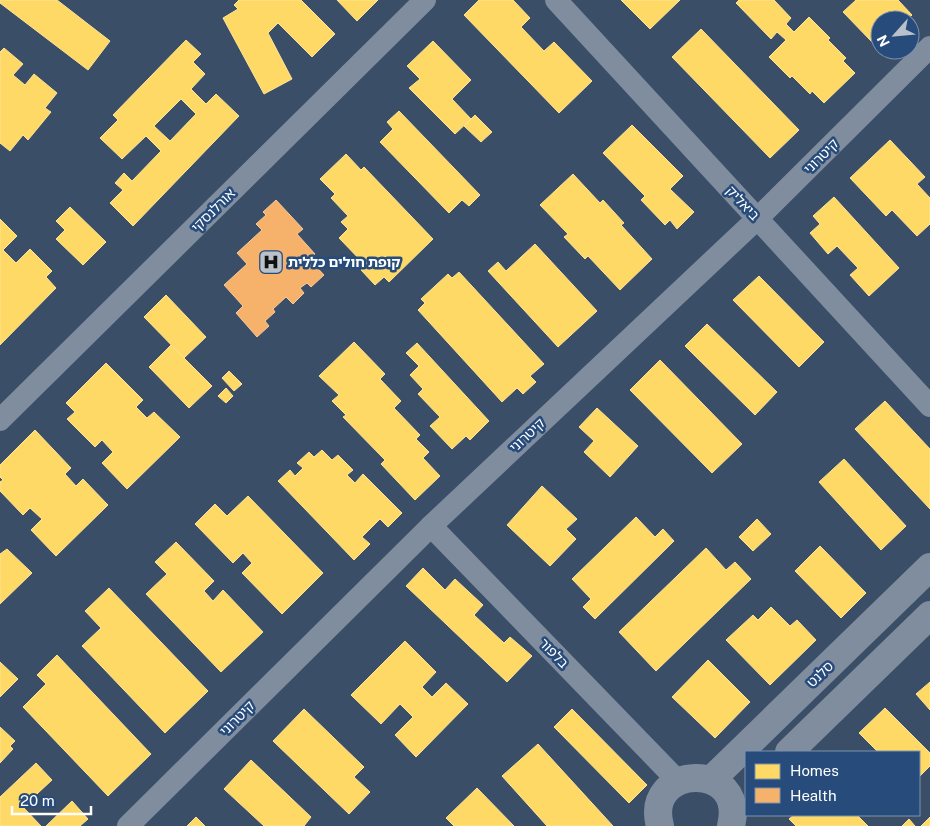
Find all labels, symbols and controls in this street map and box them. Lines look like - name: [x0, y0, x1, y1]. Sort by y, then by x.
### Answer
- north arrow: [870, 10, 920, 60]
- text: N: [874, 32, 893, 49]
- street label: קיטרוני: [800, 135, 842, 177]
- street label: ביאליק: [723, 183, 763, 223]
- street label: אורלנסקי: [188, 185, 238, 235]
- hospital icon: קופת חולים כללית: [258, 249, 284, 275]
- place label: קופת חולים כללית: [288, 254, 400, 270]
- street label: קיטרוני: [506, 415, 548, 455]
- street label: בלפור: [536, 635, 572, 671]
- street label: סלנט: [804, 658, 836, 690]
- street label: קיטרוני: [216, 697, 258, 739]
- legend: [745, 751, 920, 816]
- text: Homes: [790, 762, 839, 779]
- scale bar: [12, 784, 91, 816]
- text: Health: [790, 787, 837, 804]
- text: 20 m: [20, 792, 55, 809]

